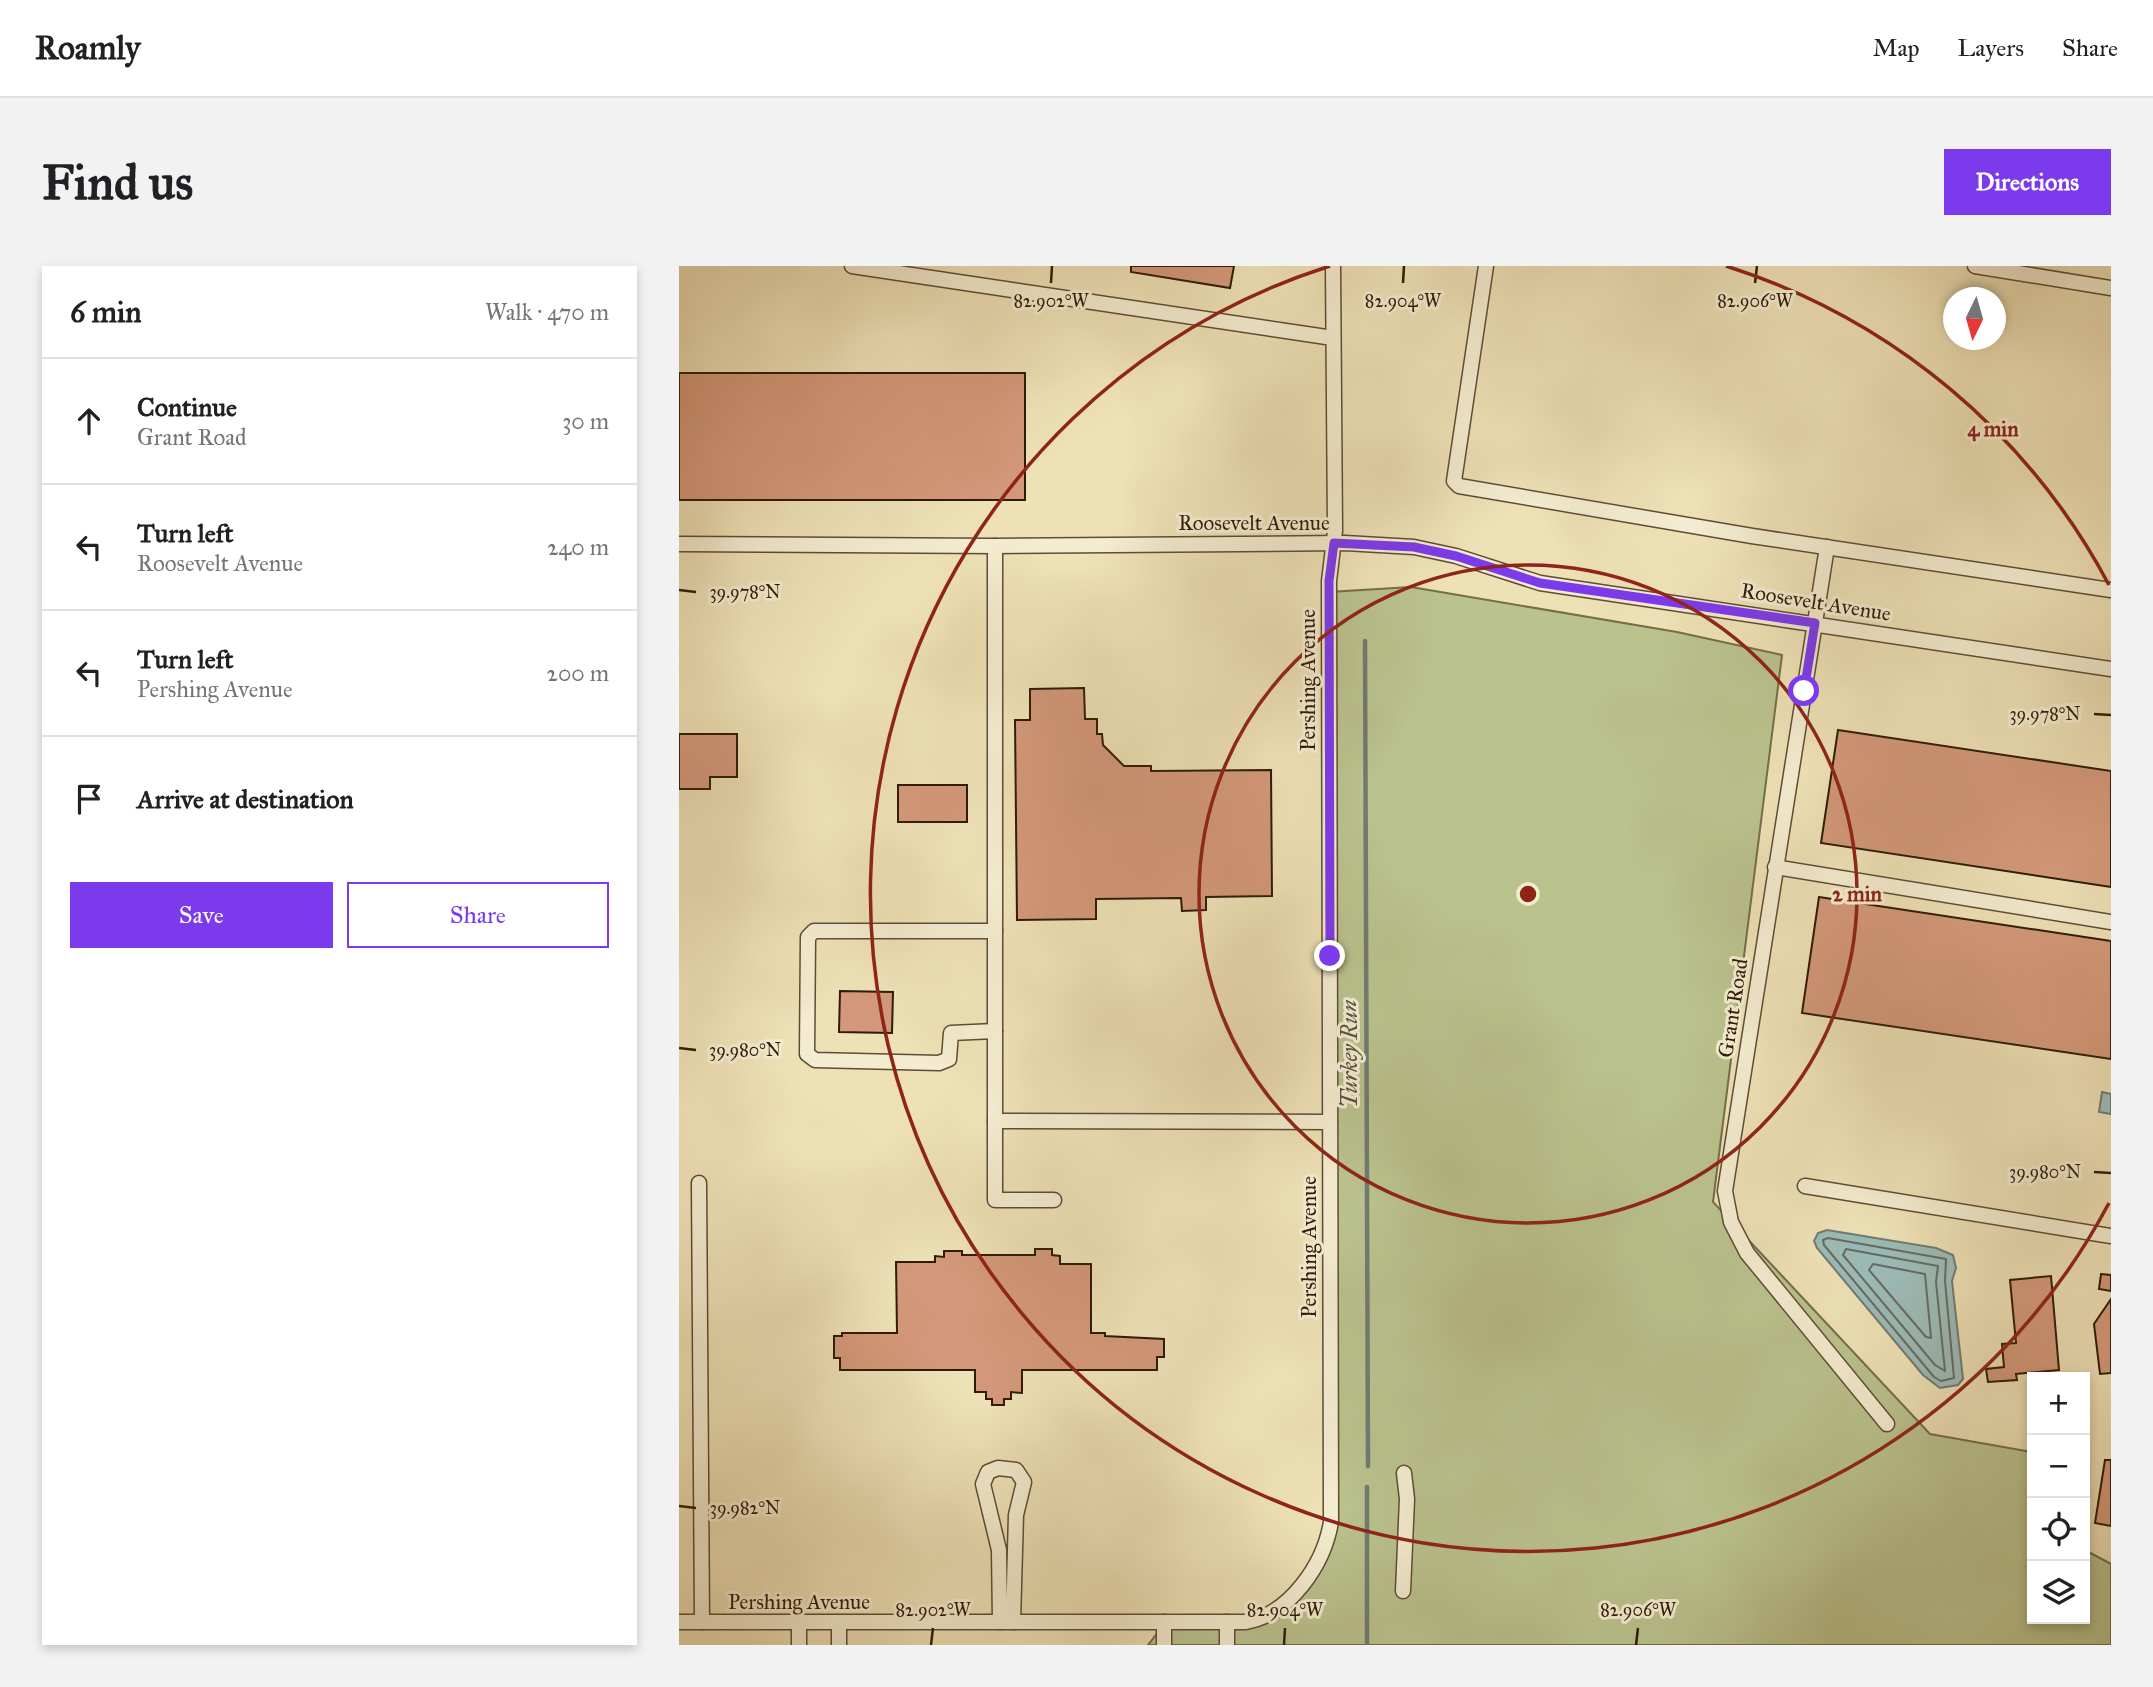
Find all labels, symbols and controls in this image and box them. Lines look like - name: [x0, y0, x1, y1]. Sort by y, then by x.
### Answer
- text: Roamly: [35, 28, 140, 68]
- text: Map: [1873, 33, 1920, 63]
- text: Layers: [1958, 33, 2024, 63]
- text: Share: [2062, 33, 2118, 63]
- button: Directions: [1944, 149, 2111, 215]
- text: Find us: [42, 153, 193, 212]
- north arrow: [1943, 287, 2006, 350]
- text: 82.902°W: [1013, 290, 1089, 312]
- text: 82.904°W: [1365, 290, 1442, 312]
- text: 82.906°W: [1717, 290, 1794, 312]
- text: 6 min: [70, 294, 142, 330]
- text: Walk · 470 m: [485, 298, 609, 326]
- text: Continue: [137, 391, 237, 423]
- icon: ahead: [70, 402, 108, 440]
- text: 30 m: [562, 407, 609, 435]
- text: 4 min: [1967, 416, 2019, 442]
- text: Grant Road: [137, 423, 247, 451]
- street label: Roosevelt Avenue: [1178, 510, 1330, 536]
- text: Turn left: [137, 517, 233, 549]
- icon: left: [70, 528, 108, 566]
- text: 240 m: [547, 533, 609, 561]
- text: Roosevelt Avenue: [137, 549, 303, 577]
- street label: Roosevelt Avenue: [1739, 577, 1893, 627]
- text: 39.978°N: [709, 581, 781, 603]
- street label: Pershing Avenue: [1295, 609, 1321, 751]
- text: Turn left: [137, 643, 233, 675]
- icon: left: [70, 654, 108, 692]
- text: 200 m: [547, 659, 609, 687]
- text: Pershing Avenue: [137, 675, 292, 703]
- route start: [1788, 675, 1819, 706]
- text: 39.978°N: [2009, 703, 2081, 725]
- icon: arrive: [70, 780, 108, 818]
- text: Arrive at destination: [137, 783, 354, 815]
- text: 2 min: [1832, 881, 1882, 907]
- button: Save: [70, 882, 333, 948]
- button: Share: [347, 882, 609, 948]
- centre of rings: [1516, 882, 1540, 906]
- route end: [1314, 940, 1345, 971]
- street label: Grant Road: [1712, 956, 1754, 1059]
- water label: Turkey Run: [1335, 1000, 1363, 1108]
- text: 39.980°N: [709, 1039, 781, 1061]
- text: 39.980°N: [2009, 1161, 2081, 1183]
- street label: Pershing Avenue: [1296, 1176, 1322, 1318]
- map controls: [2027, 1372, 2090, 1624]
- button: +: [2027, 1372, 2090, 1435]
- button: −: [2027, 1435, 2090, 1498]
- text: 39.982°N: [710, 1497, 780, 1519]
- button: locate: [2027, 1498, 2090, 1561]
- button: layers: [2027, 1561, 2090, 1624]
- street label: Pershing Avenue: [728, 1589, 870, 1615]
- text: 82.902°W: [895, 1599, 971, 1621]
- text: 82.904°W: [1247, 1599, 1324, 1621]
- text: 82.906°W: [1600, 1599, 1677, 1621]

